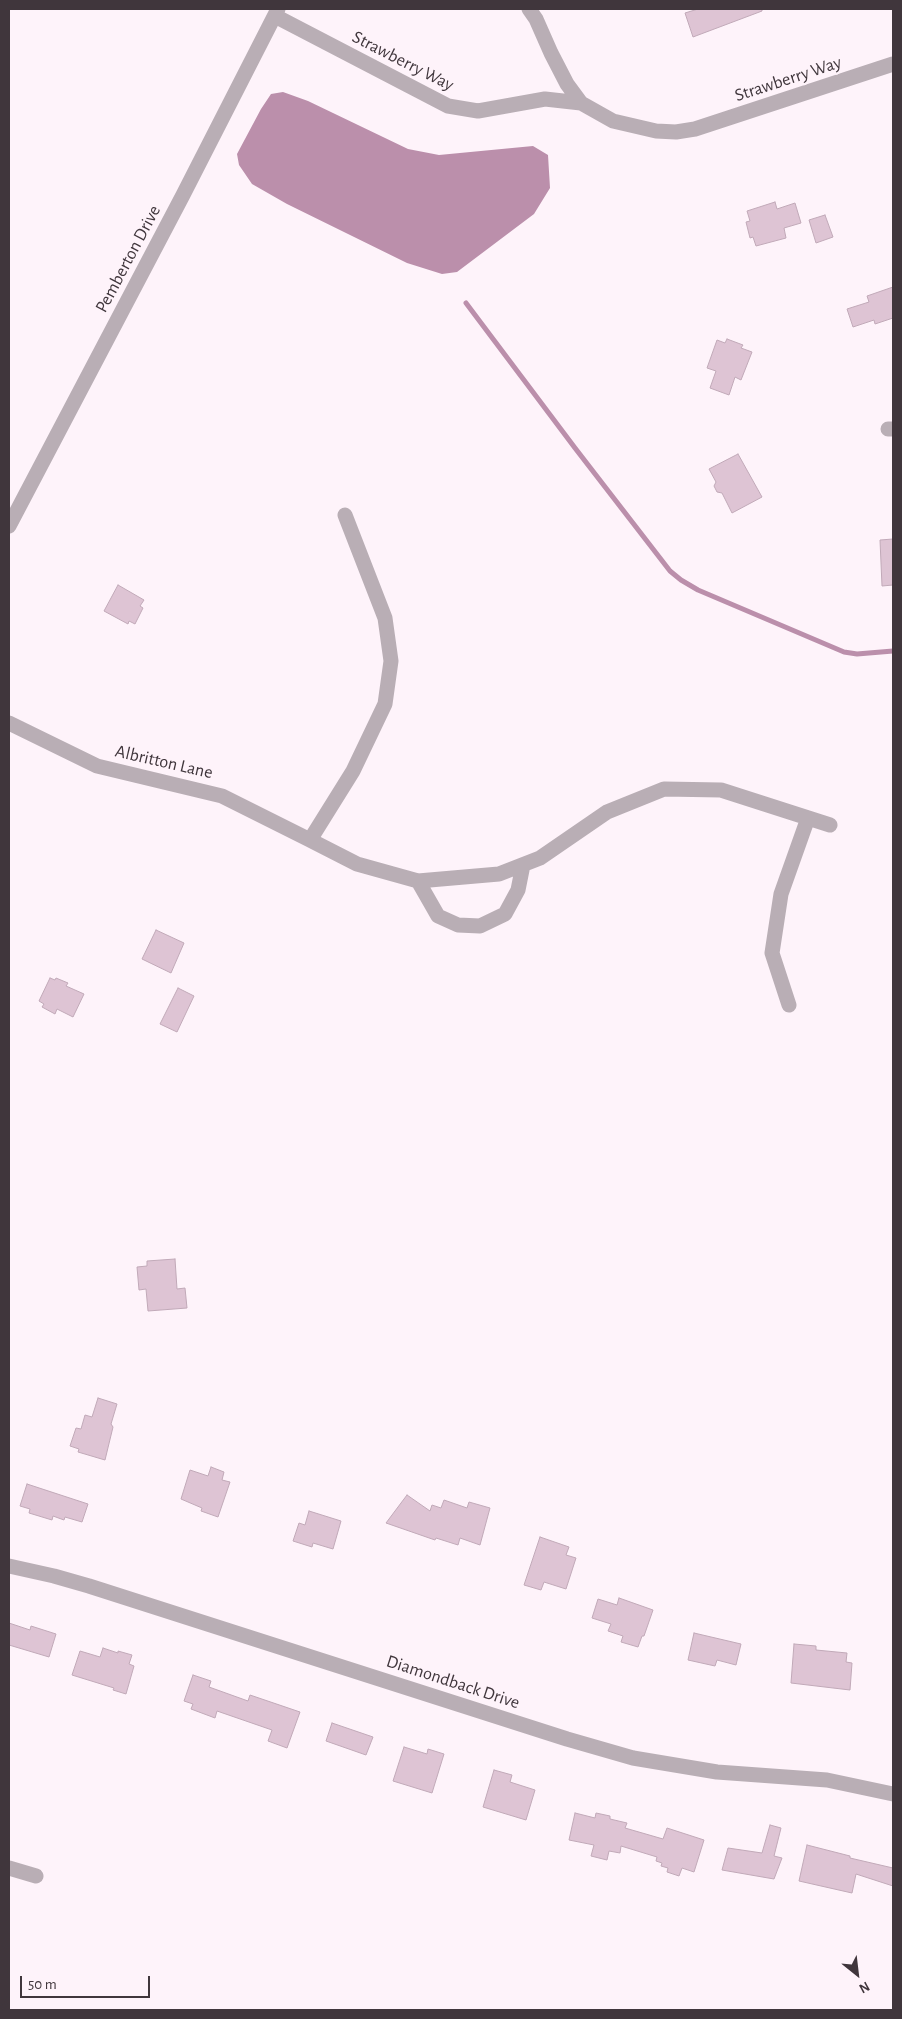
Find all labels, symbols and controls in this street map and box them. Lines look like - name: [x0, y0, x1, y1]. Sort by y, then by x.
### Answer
- street label: Strawberry Way: [349, 26, 457, 96]
- street label: Strawberry Way: [732, 52, 844, 106]
- street label: Pemberton Drive: [91, 202, 165, 316]
- street label: Albritton Lane: [113, 740, 215, 784]
- street label: Diamondback Drive: [384, 1650, 522, 1714]
- north arrow: [832, 1949, 882, 1999]
- scale bar: [22, 1966, 152, 1998]
- text: 50 m: [28, 1977, 57, 1992]
- text: N: [857, 1979, 872, 1996]

